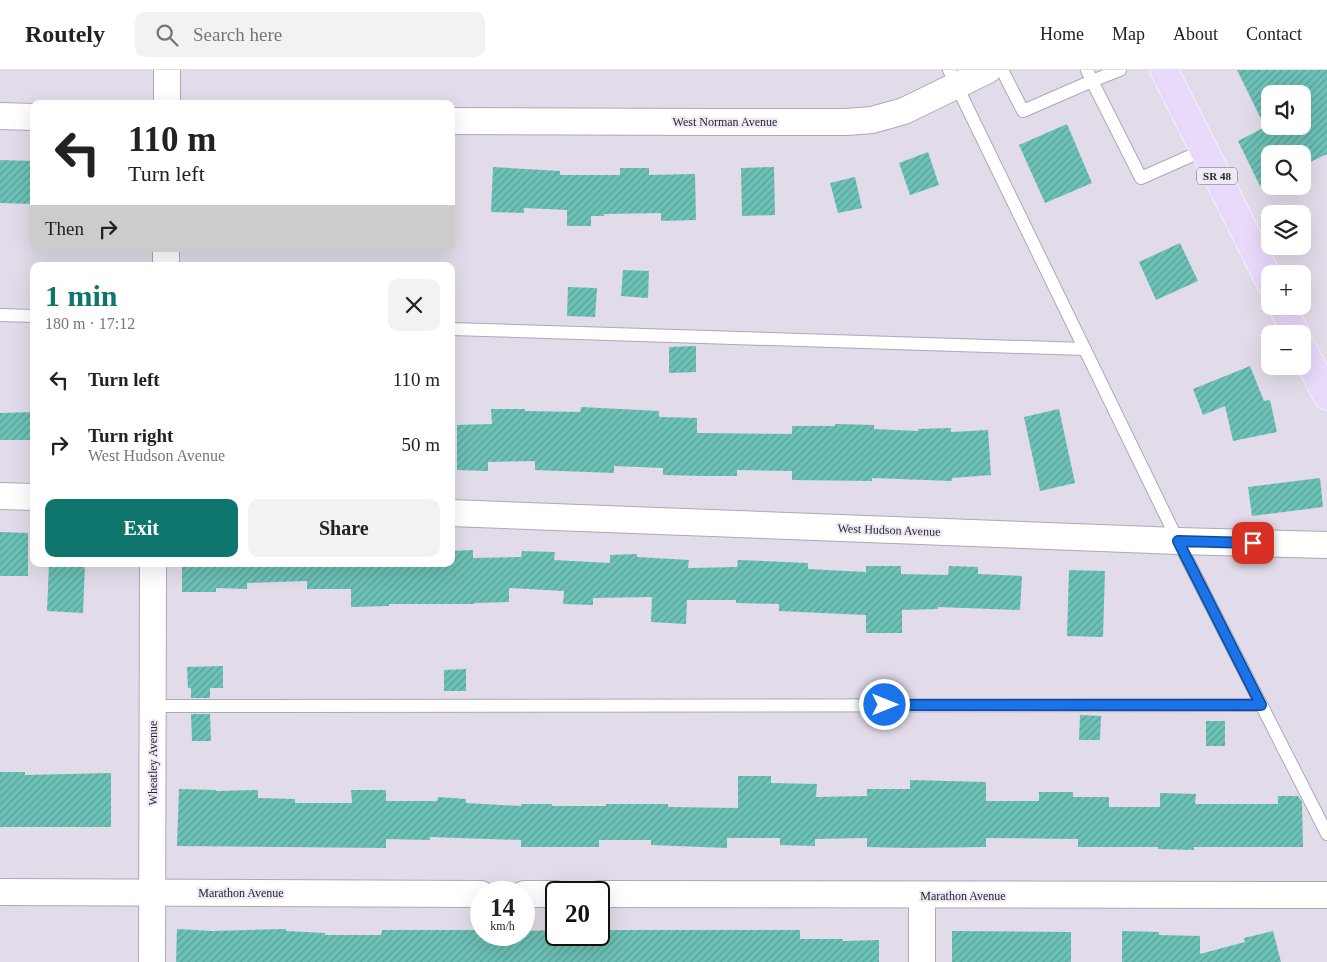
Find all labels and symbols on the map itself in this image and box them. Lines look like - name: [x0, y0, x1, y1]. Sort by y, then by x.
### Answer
- street label: West Norman Avenue: [673, 115, 777, 129]
- road number: SR 48: [1197, 168, 1237, 184]
- street label: West Hudson Avenue: [837, 521, 941, 539]
- pin: [1232, 522, 1274, 564]
- position arrow: [858, 678, 910, 730]
- street label: Wheatley Avenue: [146, 721, 160, 805]
- speed limit sign: 20: [545, 881, 610, 946]
- street label: Marathon Avenue: [198, 886, 284, 900]
- street label: Marathon Avenue: [920, 889, 1006, 903]

